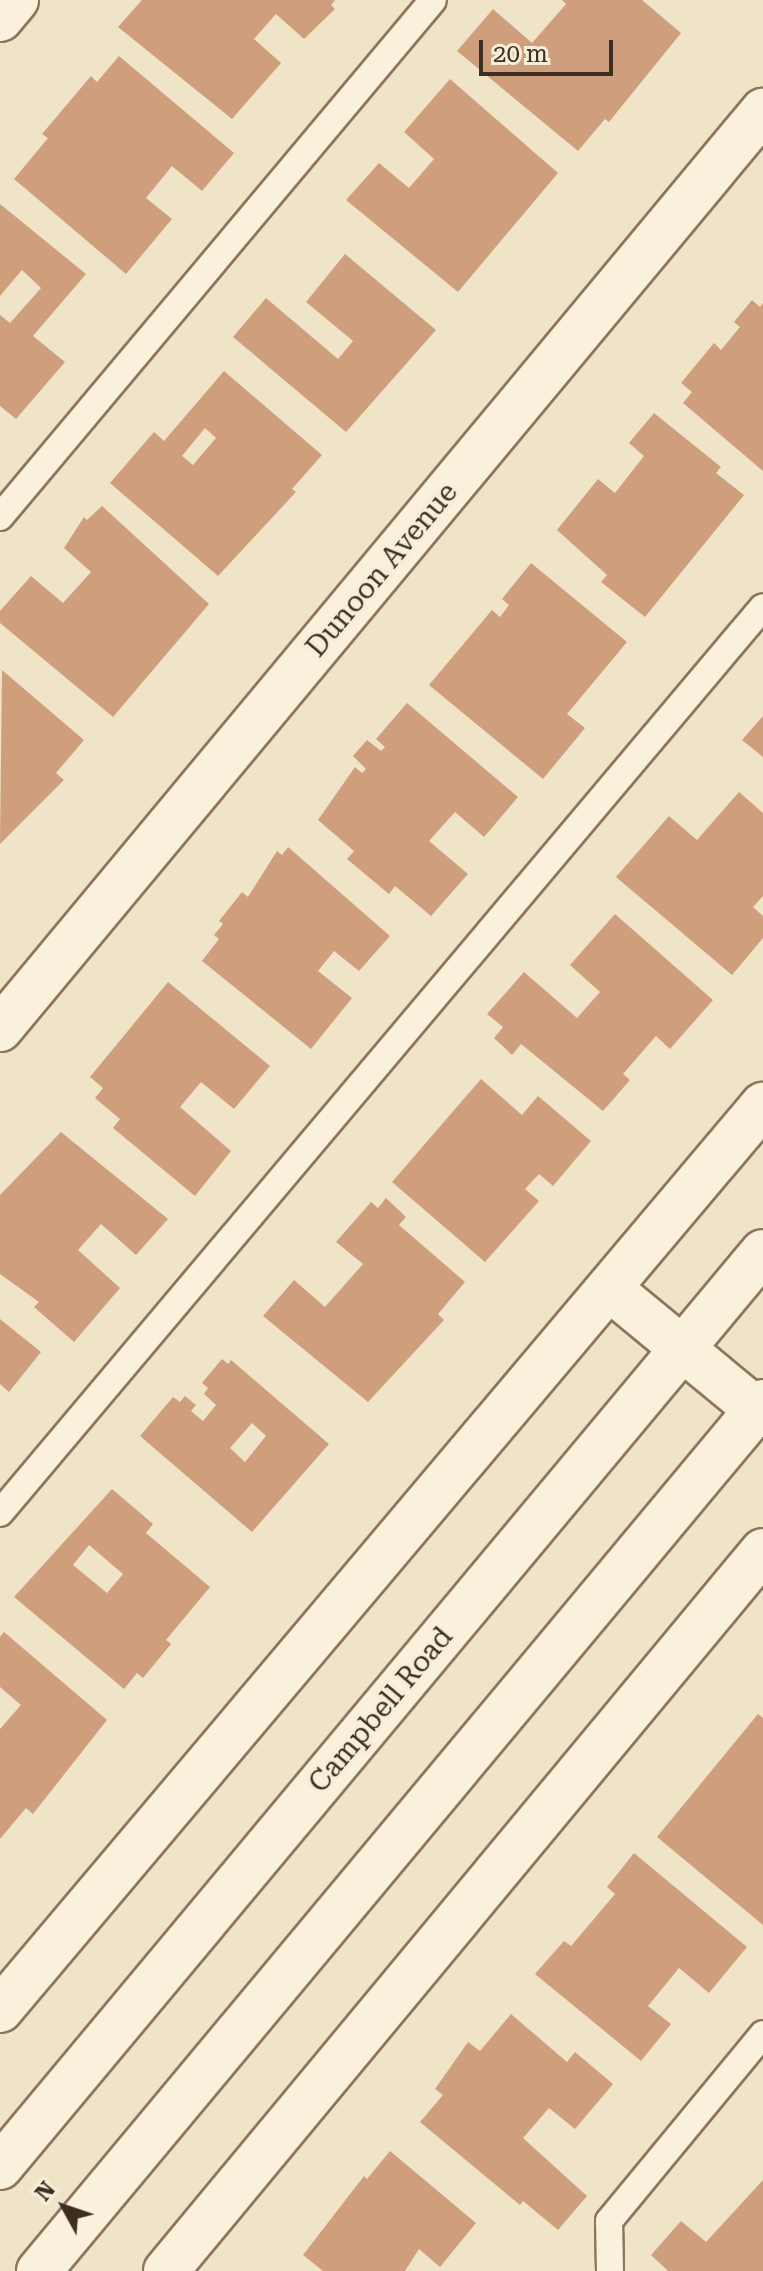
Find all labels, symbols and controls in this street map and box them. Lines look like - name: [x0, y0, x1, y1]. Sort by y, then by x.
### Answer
- scale bar: [483, 24, 617, 74]
- text: 20 m: [493, 40, 548, 68]
- street label: Dunoon Avenue: [299, 476, 465, 664]
- street label: Campbell Road: [302, 1621, 460, 1799]
- north arrow: [24, 2167, 104, 2247]
- text: N: [30, 2177, 60, 2206]

